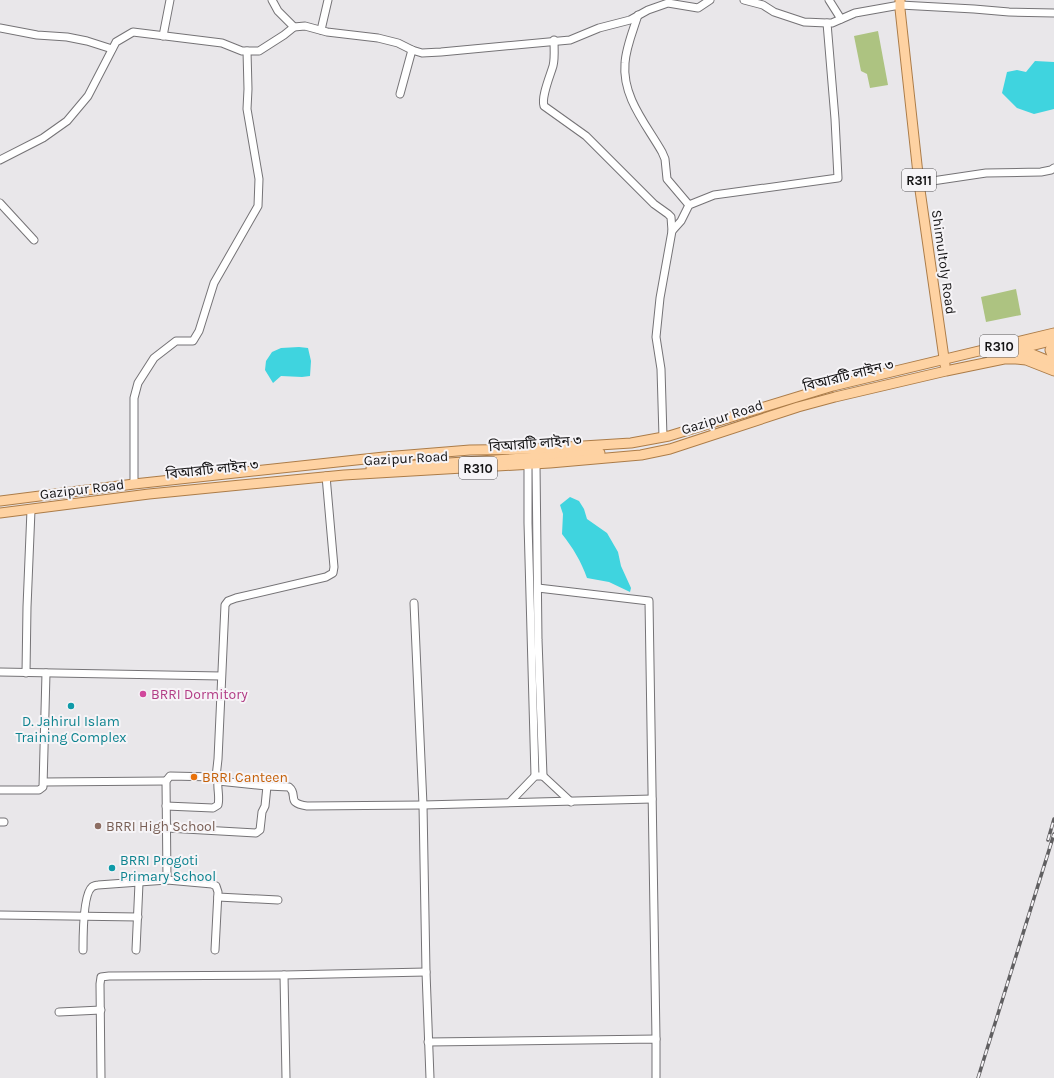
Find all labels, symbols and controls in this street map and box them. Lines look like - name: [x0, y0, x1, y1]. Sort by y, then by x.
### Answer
- road number: R311: [902, 169, 936, 191]
- street label: Shimultoly Road: [928, 209, 959, 315]
- road number: R310: [980, 335, 1018, 357]
- street label: বিআরটি লাইন ৩: [800, 356, 895, 395]
- street label: Gazipur Road: [679, 396, 765, 439]
- street label: বিআরটি লাইন ৩: [487, 432, 582, 455]
- street label: Gazipur Road: [363, 448, 449, 469]
- street label: বিআরটি লাইন ৩: [164, 456, 259, 483]
- road number: R310: [459, 457, 497, 479]
- street label: Gazipur Road: [39, 476, 125, 503]
- place label: BRRI Dormitory: [151, 686, 248, 703]
- marker: BRRI Dormitory: [138, 689, 148, 699]
- marker: D. Jahirul Islam Training Complex: [66, 701, 76, 711]
- place label: D. Jahirul Islam Training Complex: [15, 713, 127, 746]
- place label: BRRI Canteen: [202, 769, 288, 786]
- marker: BRRI Canteen: [189, 772, 199, 782]
- place label: BRRI High School: [106, 818, 216, 835]
- marker: BRRI High School: [93, 821, 103, 831]
- place label: BRRI Progoti Primary School: [120, 852, 216, 885]
- marker: BRRI Progoti Primary School: [107, 863, 117, 873]

